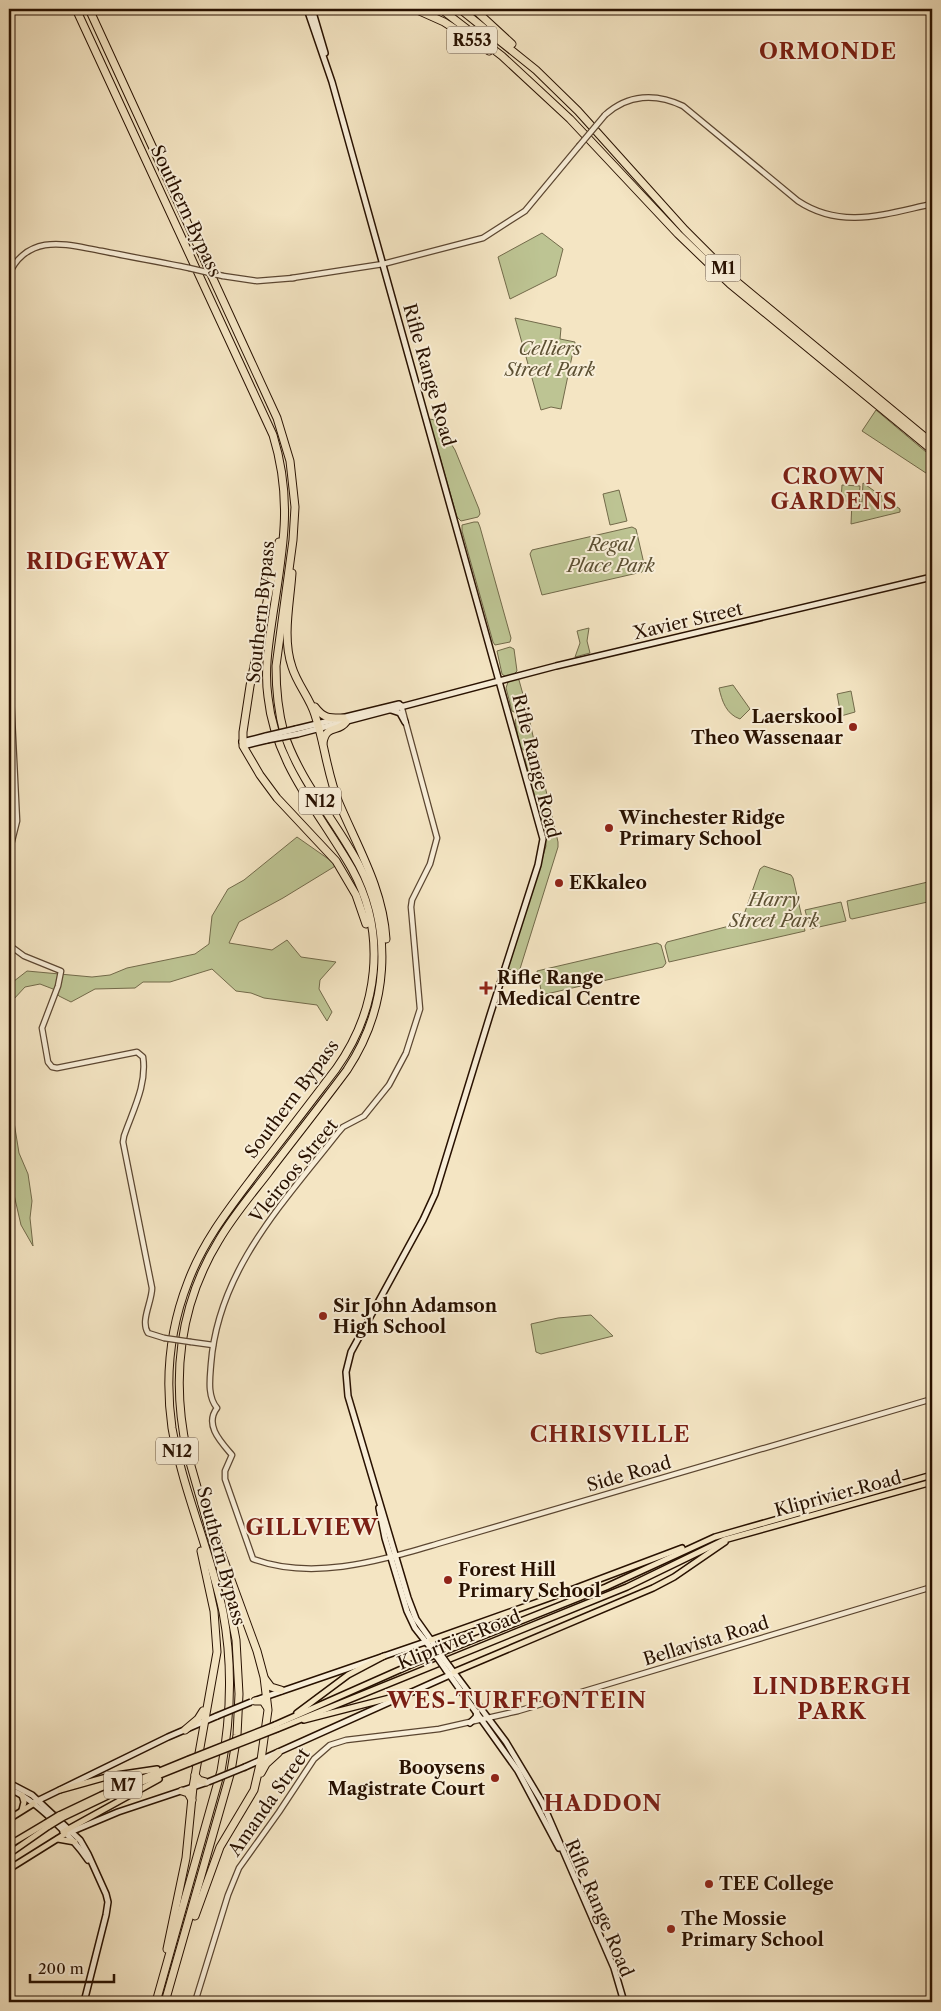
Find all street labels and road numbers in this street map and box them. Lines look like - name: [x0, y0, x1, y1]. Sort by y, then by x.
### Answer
- road number: R553: [447, 26, 497, 54]
- street label: Southern Bypass: [146, 142, 226, 280]
- road number: M1: [706, 254, 740, 282]
- street label: Rifle Range Road: [398, 301, 460, 449]
- street label: Southern Bypass: [243, 540, 279, 684]
- street label: Xavier Street: [630, 598, 745, 644]
- street label: Rifle Range Road: [507, 692, 565, 840]
- road number: N12: [299, 788, 341, 814]
- street label: Southern Bypass: [240, 1035, 344, 1163]
- street label: Vleiroos Street: [245, 1114, 343, 1228]
- road number: N12: [156, 1438, 198, 1464]
- street label: Side Road: [584, 1451, 674, 1497]
- street label: Kliprivier Road: [772, 1466, 904, 1522]
- street label: Southern Bypass: [192, 1484, 250, 1628]
- street label: Kliprivier Road: [394, 1605, 524, 1675]
- street label: Bellavista Road: [640, 1611, 772, 1671]
- street label: Amanda Street: [223, 1743, 315, 1861]
- road number: M7: [104, 1772, 142, 1798]
- street label: Rifle Range Road: [560, 1836, 638, 1980]

